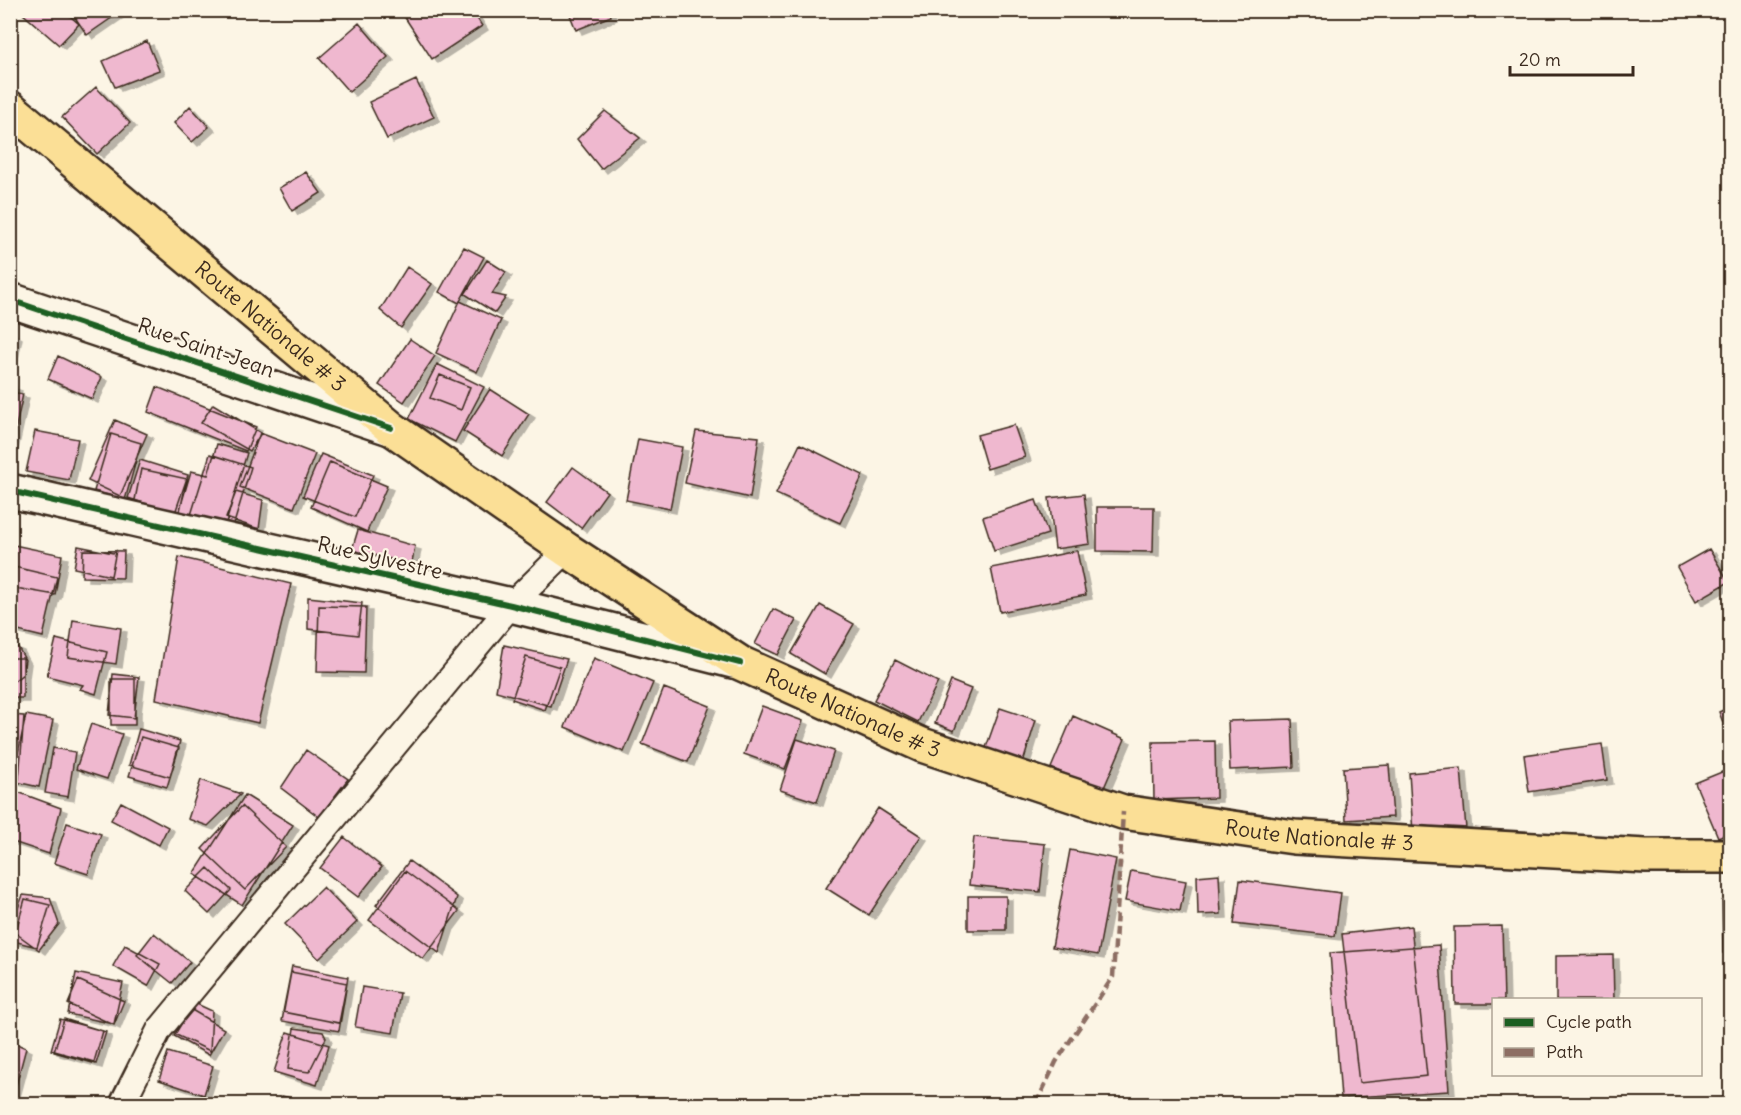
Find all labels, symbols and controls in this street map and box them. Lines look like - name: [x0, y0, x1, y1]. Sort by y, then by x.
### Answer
- scale bar: [1510, 39, 1633, 77]
- text: 20 m: [1519, 48, 1561, 71]
- street label: Route Nationale # 3: [189, 255, 352, 398]
- street label: Rue Saint-Jean: [134, 312, 278, 384]
- street label: Rue Sylvestre: [315, 530, 445, 585]
- street label: Route Nationale # 3: [761, 662, 944, 763]
- street label: Route Nationale # 3: [1223, 813, 1415, 856]
- legend: [1492, 998, 1702, 1076]
- text: Cycle path: [1546, 1010, 1632, 1033]
- text: Path: [1546, 1040, 1583, 1063]

